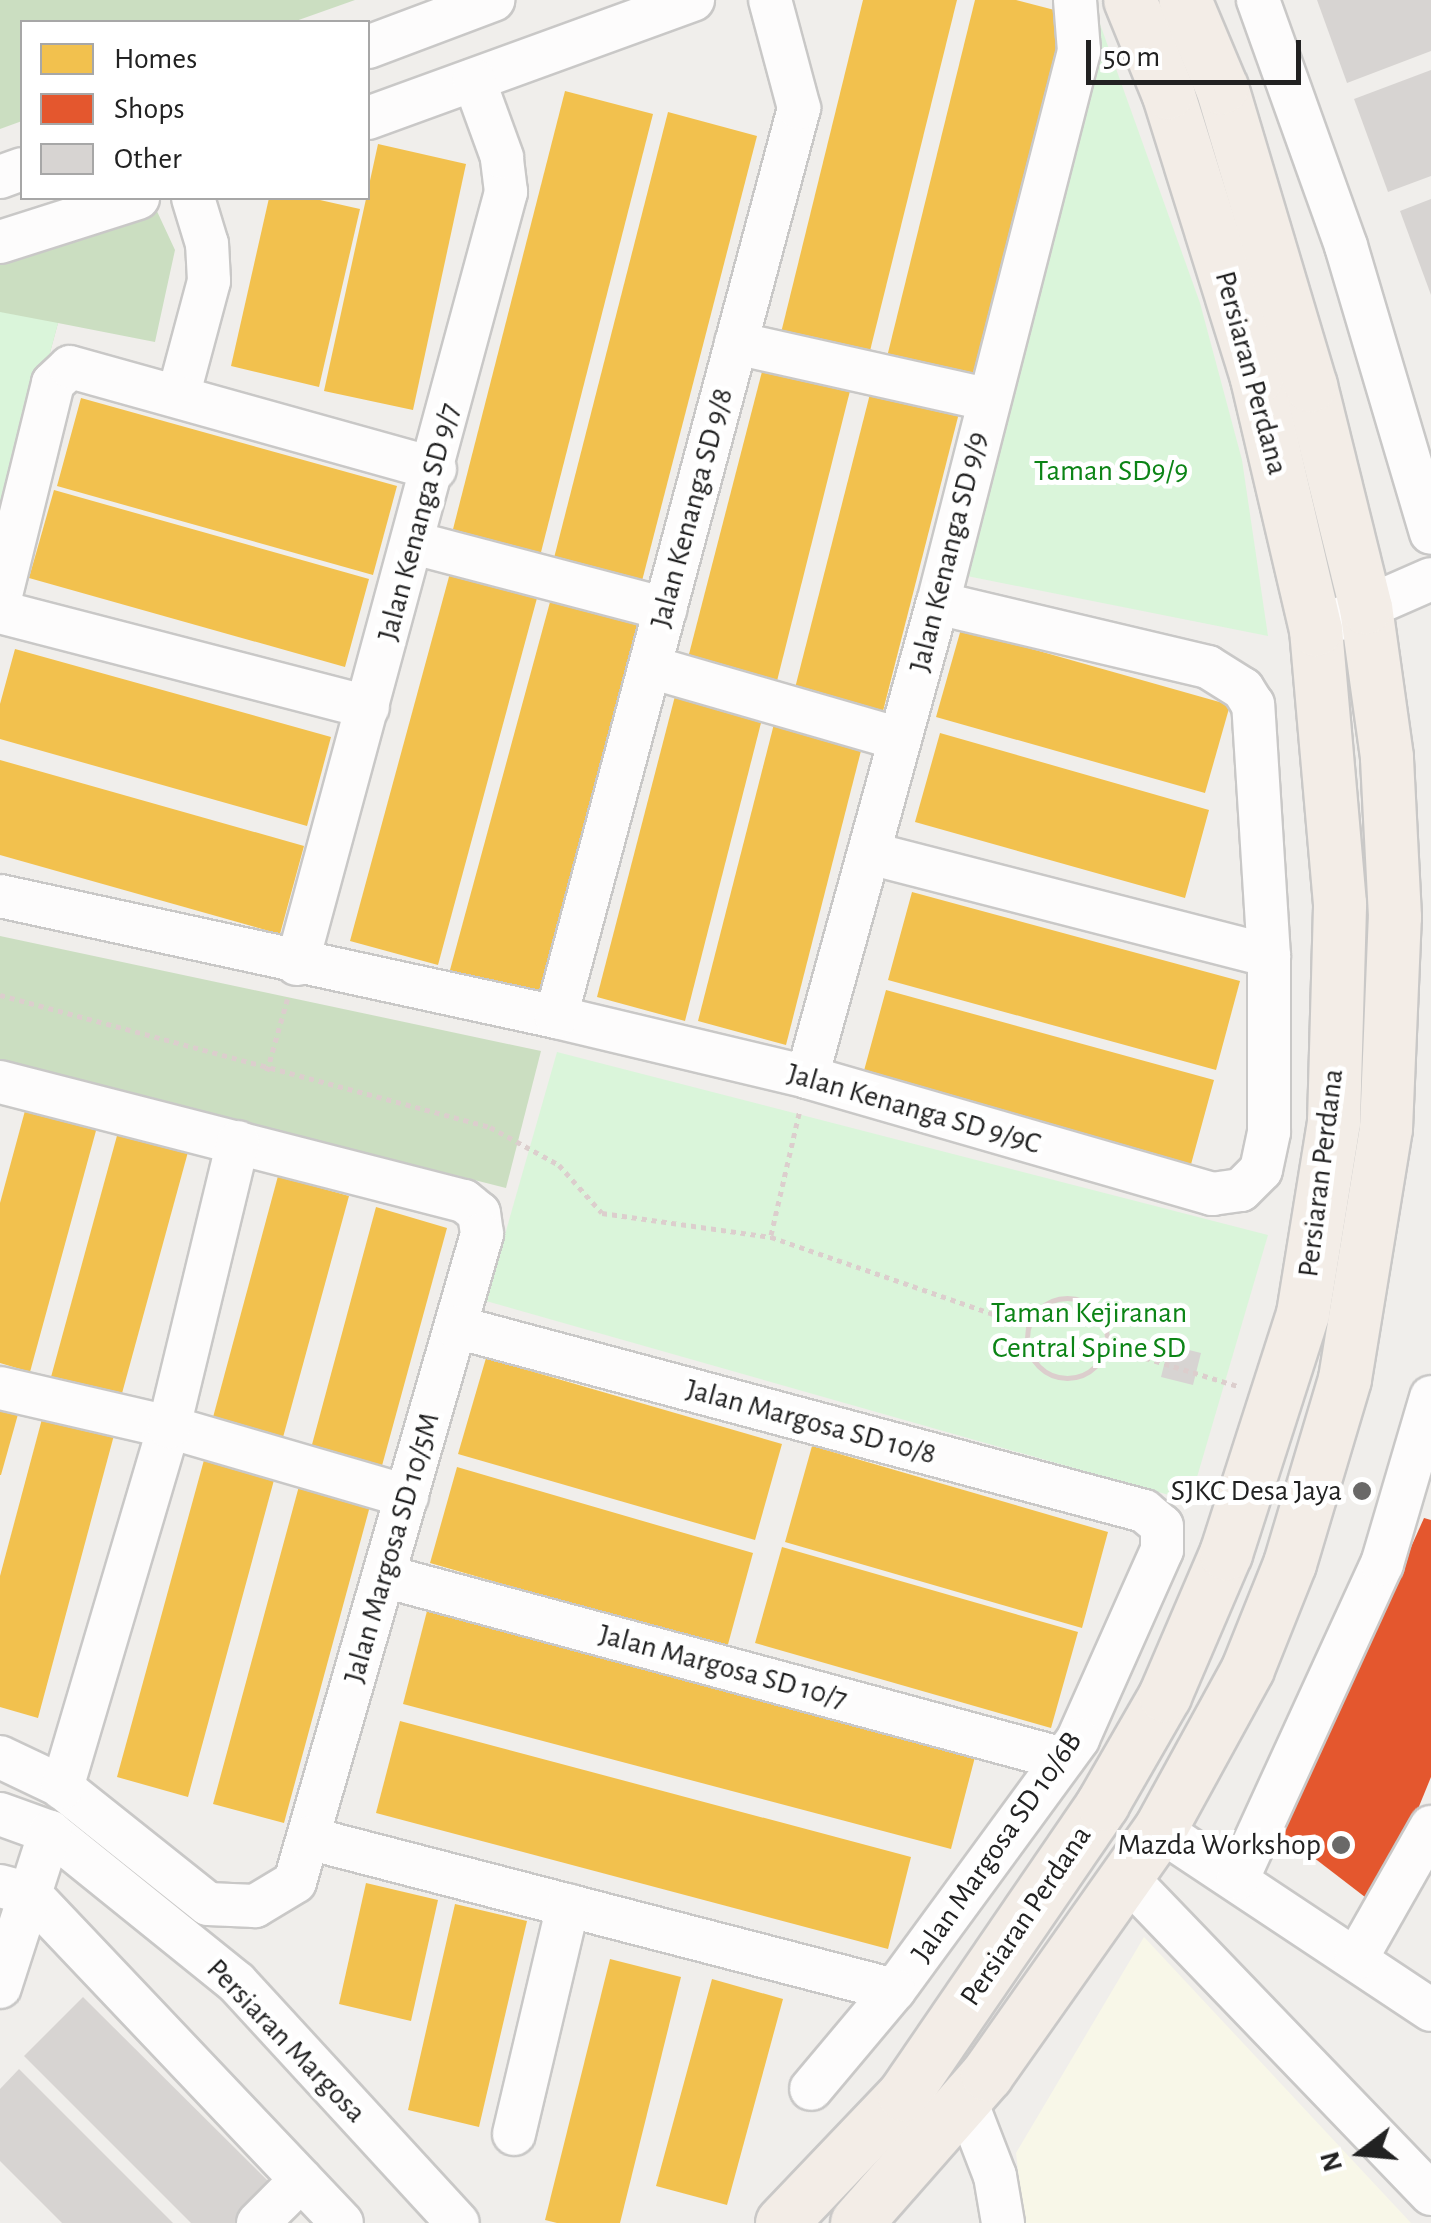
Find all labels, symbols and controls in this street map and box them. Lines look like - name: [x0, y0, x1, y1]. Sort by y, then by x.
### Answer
- legend: [20, 20, 370, 200]
- scale bar: [1091, 20, 1306, 82]
- text: 50 m: [1103, 42, 1160, 72]
- text: Homes: [114, 44, 197, 74]
- text: Shops: [114, 94, 185, 124]
- text: Other: [114, 144, 182, 174]
- street label: Persiaran Perdana: [1207, 267, 1295, 479]
- street label: Jalan Kenanga SD 9/8: [643, 384, 741, 632]
- street label: Jalan Kenanga SD 9/7: [370, 399, 468, 645]
- street label: Jalan Kenanga SD 9/9: [902, 428, 996, 676]
- park label: Taman SD9/9: [1034, 453, 1188, 489]
- street label: Jalan Kenanga SD 9/9C: [783, 1056, 1045, 1162]
- street label: Persiaran Perdana: [1290, 1067, 1352, 1279]
- park label: Taman Kejiranan Central Spine SD: [991, 1295, 1187, 1366]
- street label: Jalan Margosa SD 10/8: [682, 1371, 940, 1473]
- street label: Jalan Margosa SD 10/5M: [336, 1409, 448, 1687]
- place label: SJKC Desa Jaya: [1171, 1473, 1342, 1509]
- marker: SJKC Desa Jaya: [1351, 1480, 1373, 1502]
- street label: Jalan Margosa SD 10/7: [595, 1617, 851, 1717]
- street label: Jalan Margosa SD 10/6B: [904, 1725, 1090, 1969]
- street label: Persiaran Perdana: [953, 1819, 1099, 2013]
- place label: Mazda Workshop: [1117, 1827, 1321, 1863]
- marker: Mazda Workshop: [1330, 1834, 1352, 1856]
- street label: Persiaran Margosa: [199, 1951, 373, 2131]
- north arrow: [1311, 2103, 1411, 2203]
- text: N: [1316, 2148, 1348, 2174]

